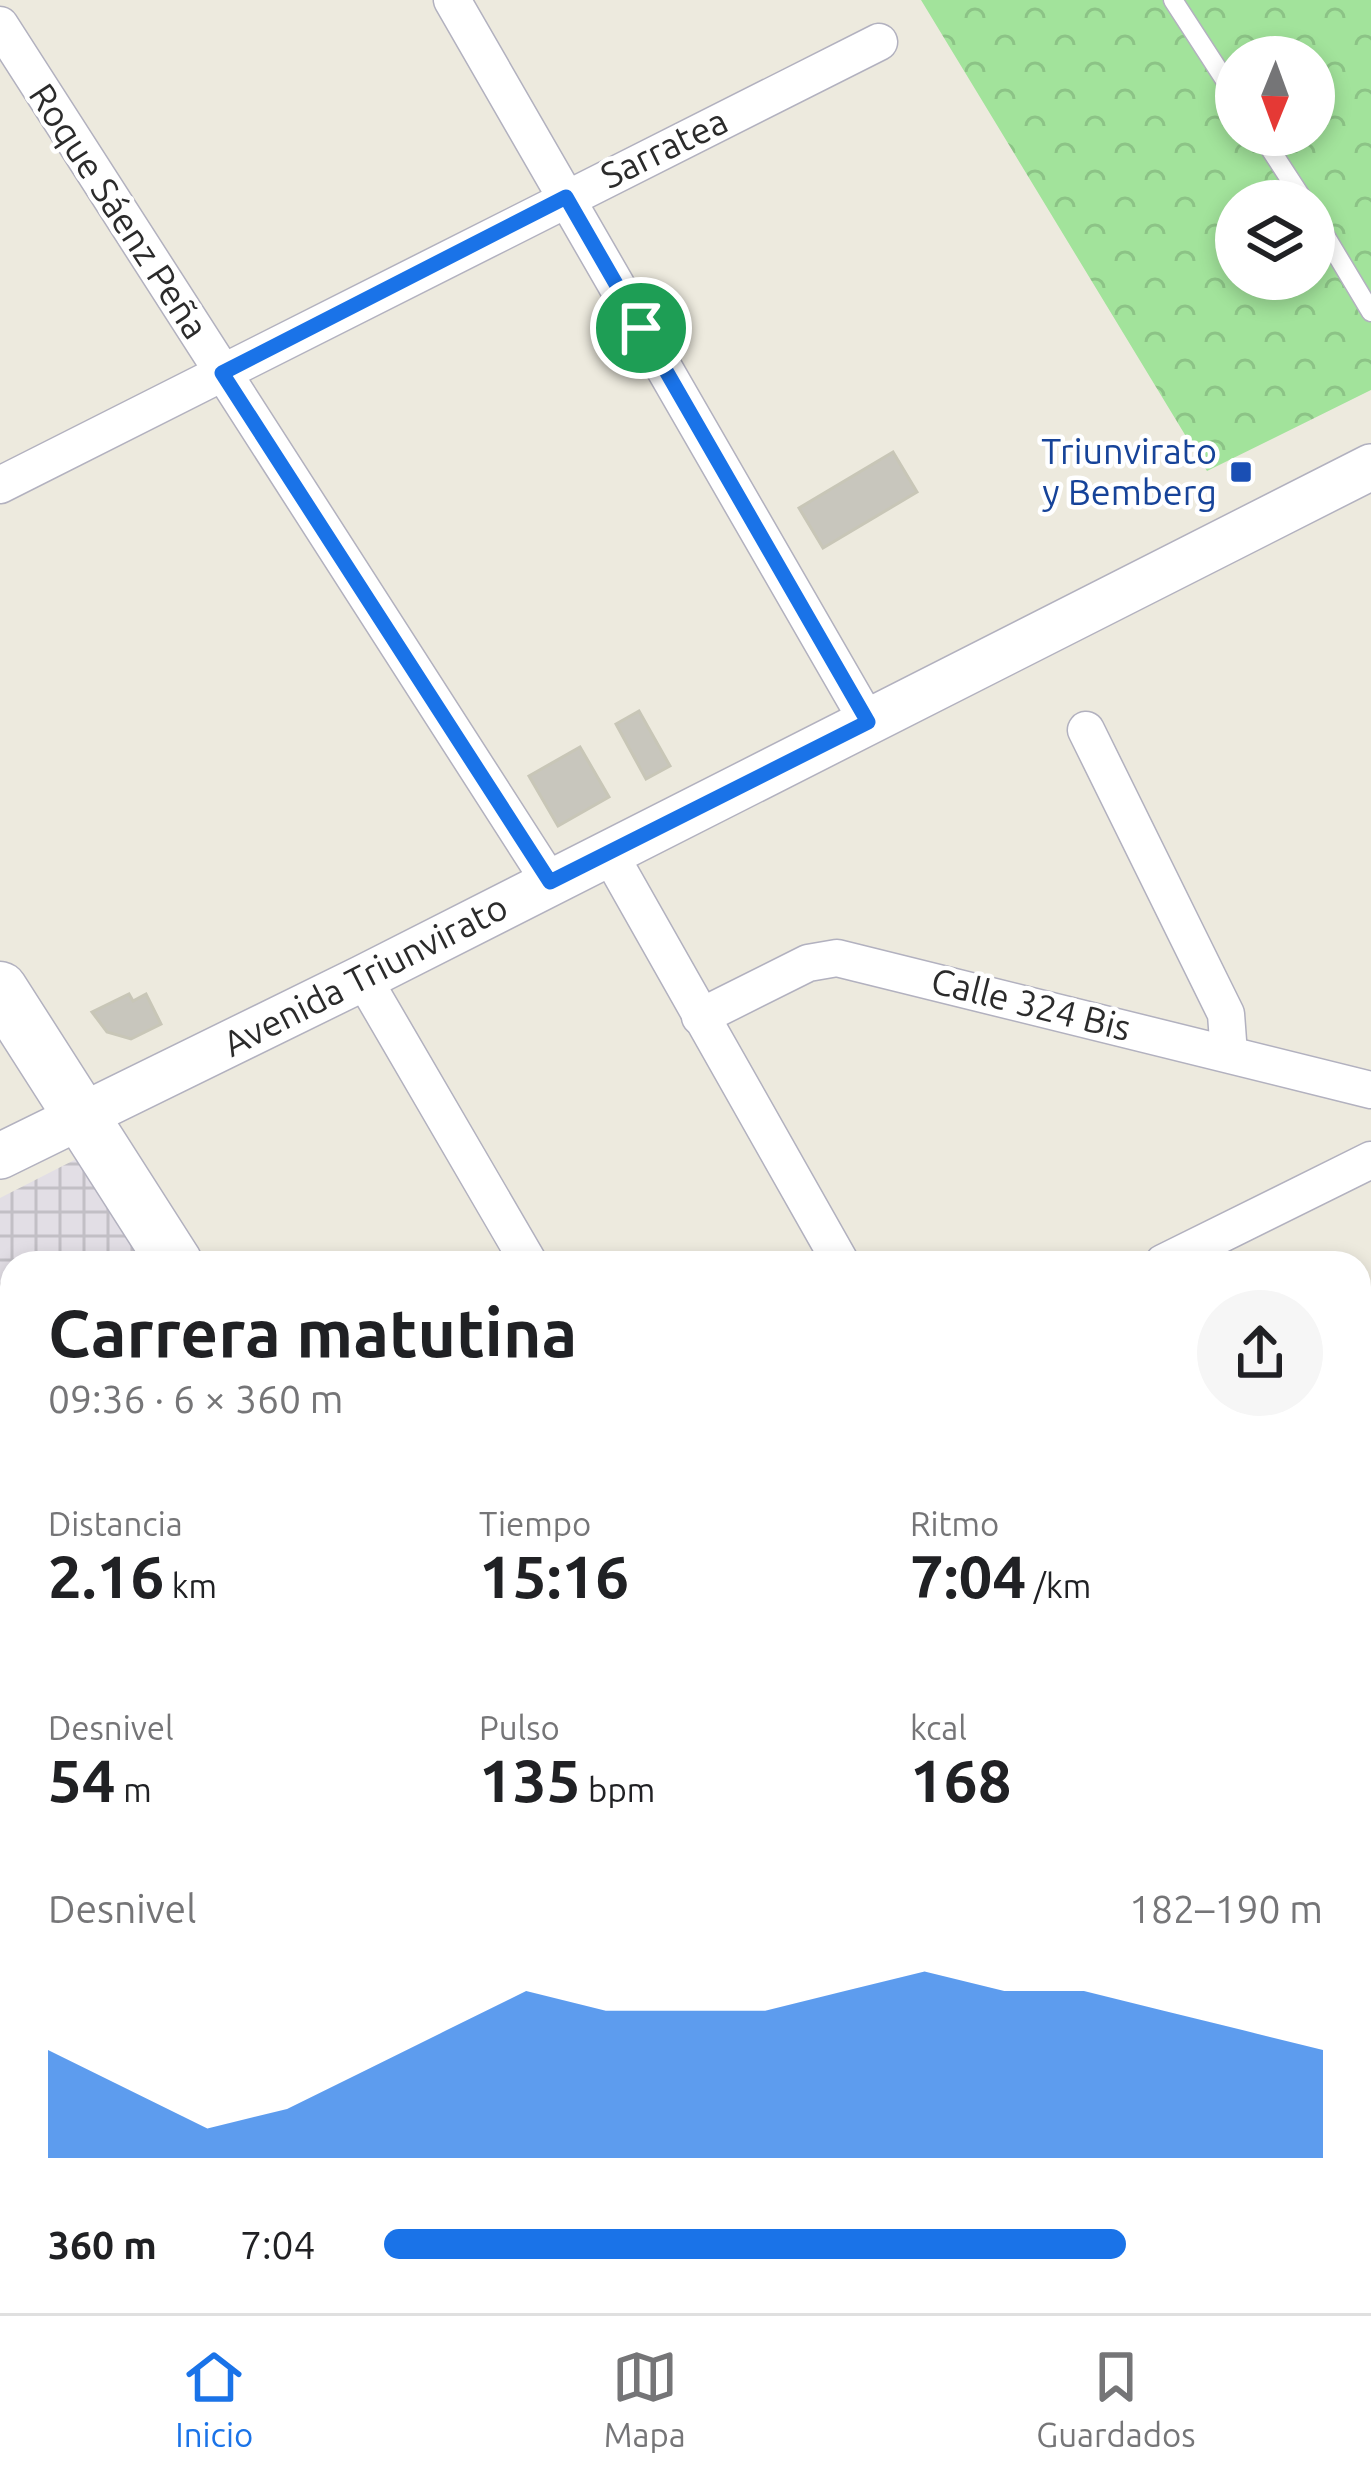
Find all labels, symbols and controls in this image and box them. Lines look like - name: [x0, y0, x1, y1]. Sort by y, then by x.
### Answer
- north arrow: [1215, 36, 1335, 156]
- map controls: [1215, 36, 1335, 300]
- street label: Roque Sáenz Peña: [22, 76, 217, 346]
- street label: Sarratea: [594, 99, 734, 196]
- button: layers: [1215, 180, 1335, 300]
- pin: [590, 277, 692, 379]
- icon: arrive: [608, 295, 674, 361]
- place label: Triunvirato y Bemberg: [1041, 430, 1217, 512]
- marker: Triunvirato y Bemberg: [1228, 459, 1254, 485]
- street label: Avenida Triunvirato: [216, 885, 514, 1064]
- street label: Calle 324 Bis: [927, 959, 1135, 1048]
- button: share: [1197, 1290, 1323, 1416]
- text: Carrera matutina: [48, 1295, 577, 1369]
- text: 09:36 · 6 × 360 m: [48, 1377, 343, 1420]
- text: Distancia: [48, 1505, 183, 1542]
- text: Tiempo: [479, 1505, 591, 1542]
- text: Ritmo: [910, 1505, 999, 1542]
- text: 2.16: [48, 1542, 164, 1609]
- text: 15:16: [479, 1542, 629, 1609]
- text: 7:04: [910, 1542, 1026, 1609]
- text: km: [164, 1567, 217, 1604]
- text: /km: [1026, 1567, 1091, 1604]
- text: Desnivel: [48, 1709, 174, 1746]
- text: Pulso: [479, 1709, 560, 1746]
- text: kcal: [910, 1709, 967, 1746]
- text: 54: [48, 1746, 116, 1813]
- text: 135: [479, 1746, 581, 1813]
- text: 168: [910, 1746, 1012, 1813]
- text: m: [116, 1771, 152, 1808]
- text: bpm: [581, 1771, 655, 1808]
- text: Desnivel: [48, 1887, 196, 1930]
- text: 182–190 m: [1129, 1887, 1323, 1930]
- text: 360 m: [48, 2223, 157, 2266]
- text: 7:04: [240, 2223, 316, 2266]
- tab: Inicio: [175, 2344, 253, 2453]
- tab: Mapa: [604, 2344, 686, 2453]
- tab: Guardados: [1036, 2344, 1196, 2453]

